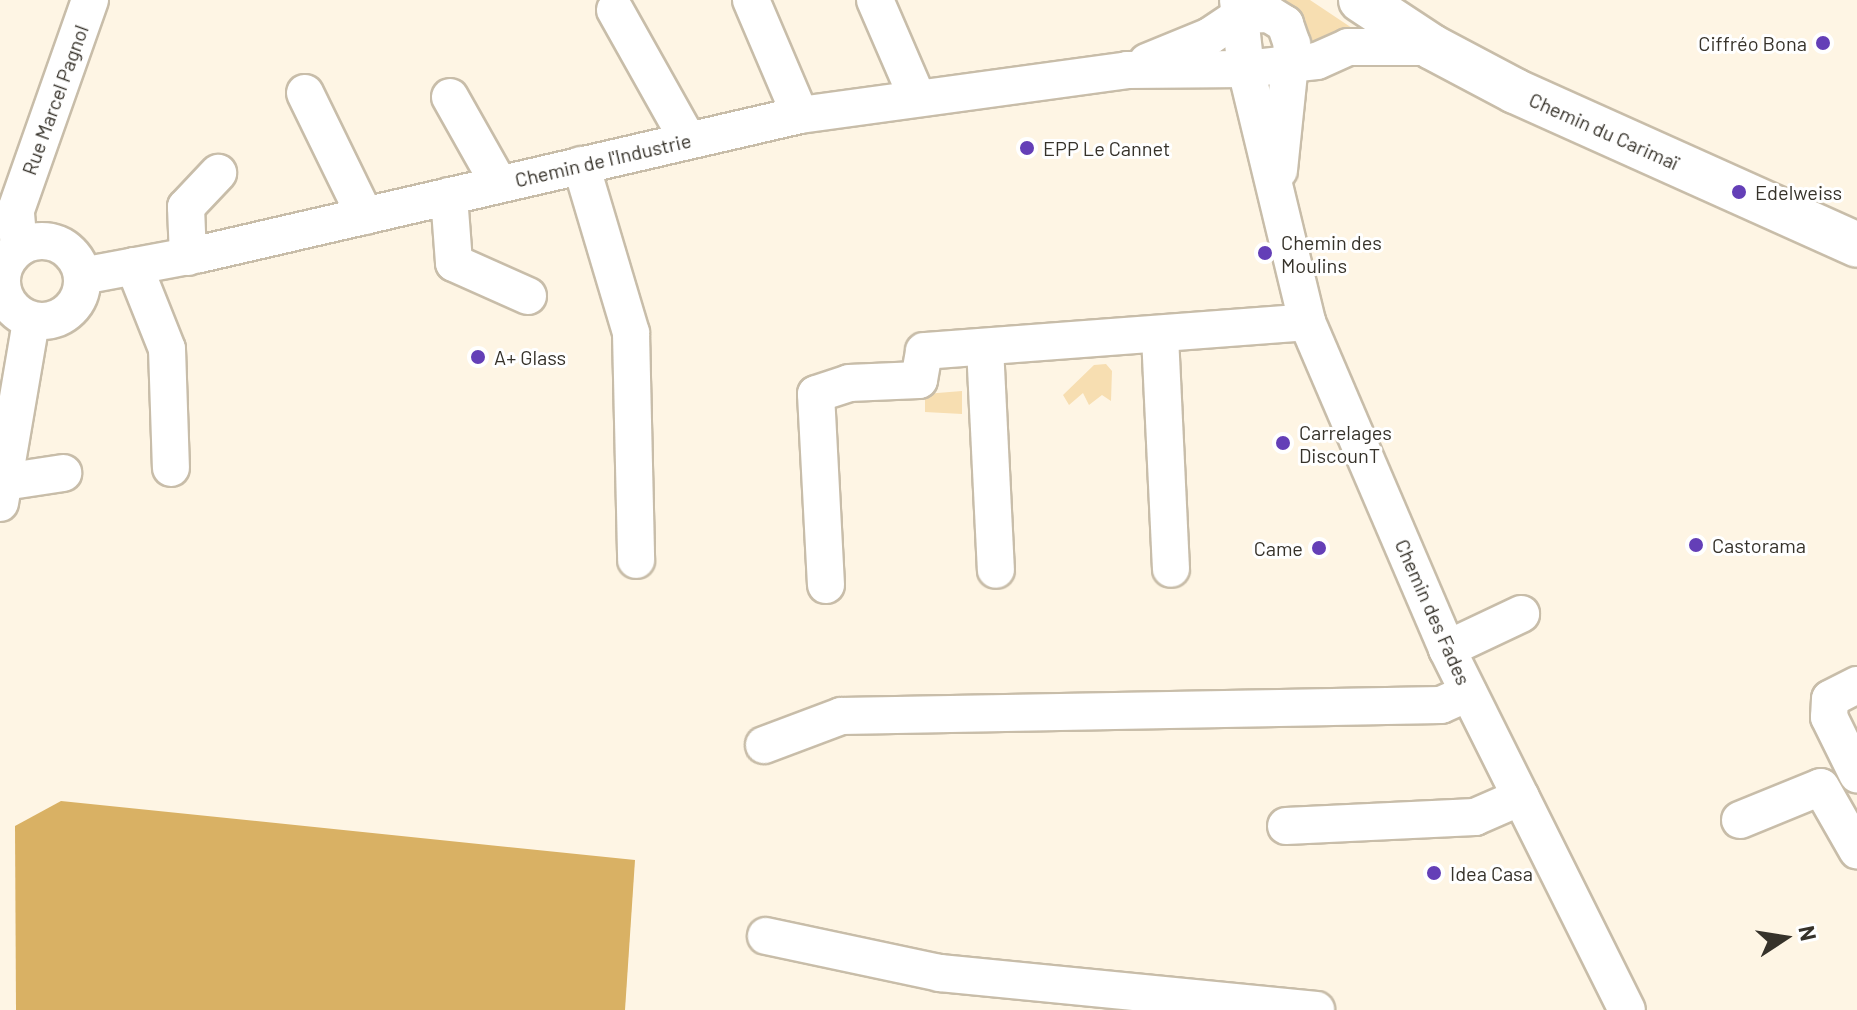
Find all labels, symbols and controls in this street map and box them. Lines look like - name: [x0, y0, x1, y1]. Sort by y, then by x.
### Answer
- street label: Rue Marcel Pagnol: [17, 22, 93, 178]
- place label: Ciffréo Bona: [1698, 31, 1807, 55]
- marker: Ciffréo Bona: [1814, 34, 1832, 52]
- street label: Chemin du Carimaï: [1526, 87, 1682, 175]
- street label: Chemin de l'Industrie: [513, 128, 693, 192]
- place label: EPP Le Cannet: [1043, 136, 1170, 160]
- marker: EPP Le Cannet: [1018, 139, 1036, 157]
- place label: Edelweiss: [1755, 180, 1842, 204]
- marker: Edelweiss: [1730, 183, 1748, 201]
- place label: Chemin des Moulins: [1281, 230, 1382, 277]
- marker: Chemin des Moulins: [1256, 244, 1274, 262]
- place label: A+ Glass: [494, 345, 566, 369]
- marker: A+ Glass: [469, 348, 487, 366]
- place label: Carrelages DiscounT: [1299, 420, 1392, 467]
- marker: Carrelages DiscounT: [1274, 434, 1292, 452]
- place label: Castorama: [1712, 533, 1806, 557]
- street label: Chemin des Fades: [1390, 535, 1476, 689]
- place label: Came: [1254, 536, 1303, 560]
- marker: Castorama: [1687, 536, 1705, 554]
- marker: Came: [1310, 539, 1328, 557]
- place label: Idea Casa: [1450, 861, 1533, 885]
- marker: Idea Casa: [1425, 864, 1443, 882]
- north arrow: [1745, 898, 1825, 978]
- text: N: [1794, 923, 1823, 943]

